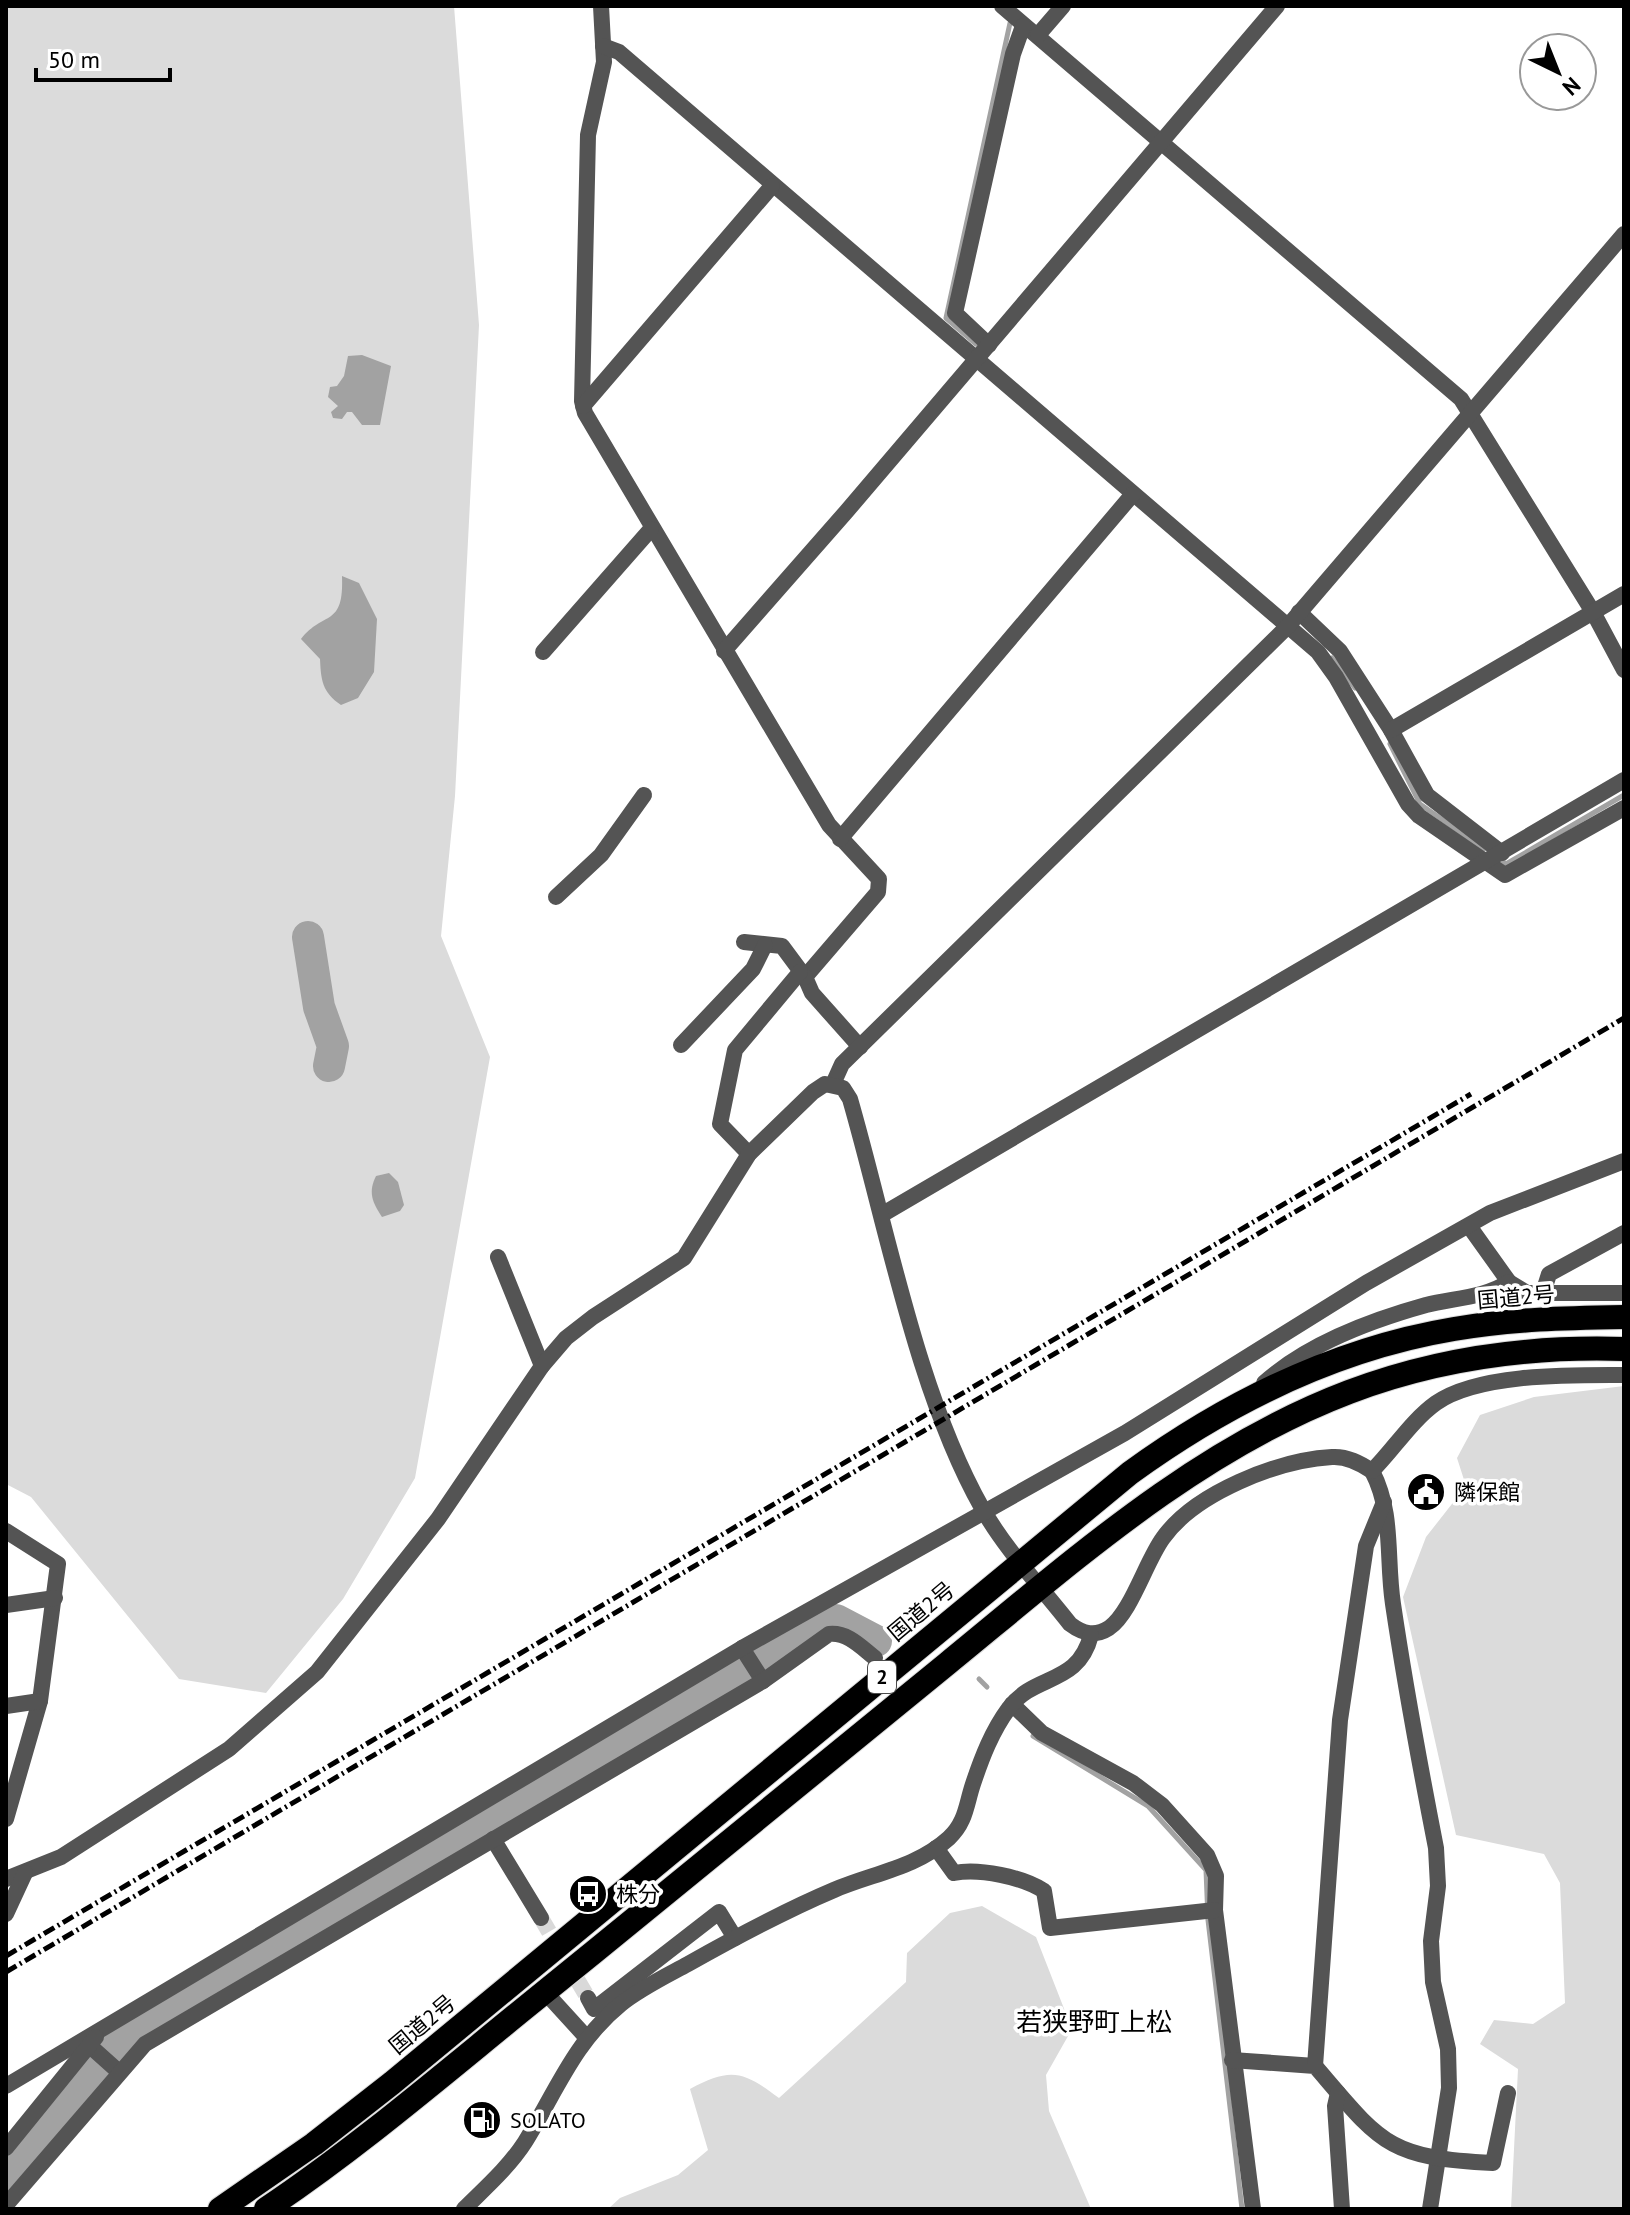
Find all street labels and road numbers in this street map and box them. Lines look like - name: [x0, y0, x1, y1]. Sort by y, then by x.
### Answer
- street label: 国道2号: [1476, 1280, 1556, 1314]
- street label: 国道2号: [882, 1575, 960, 1647]
- road number: 2: [868, 1661, 896, 1693]
- street label: 国道2号: [383, 1988, 461, 2060]

